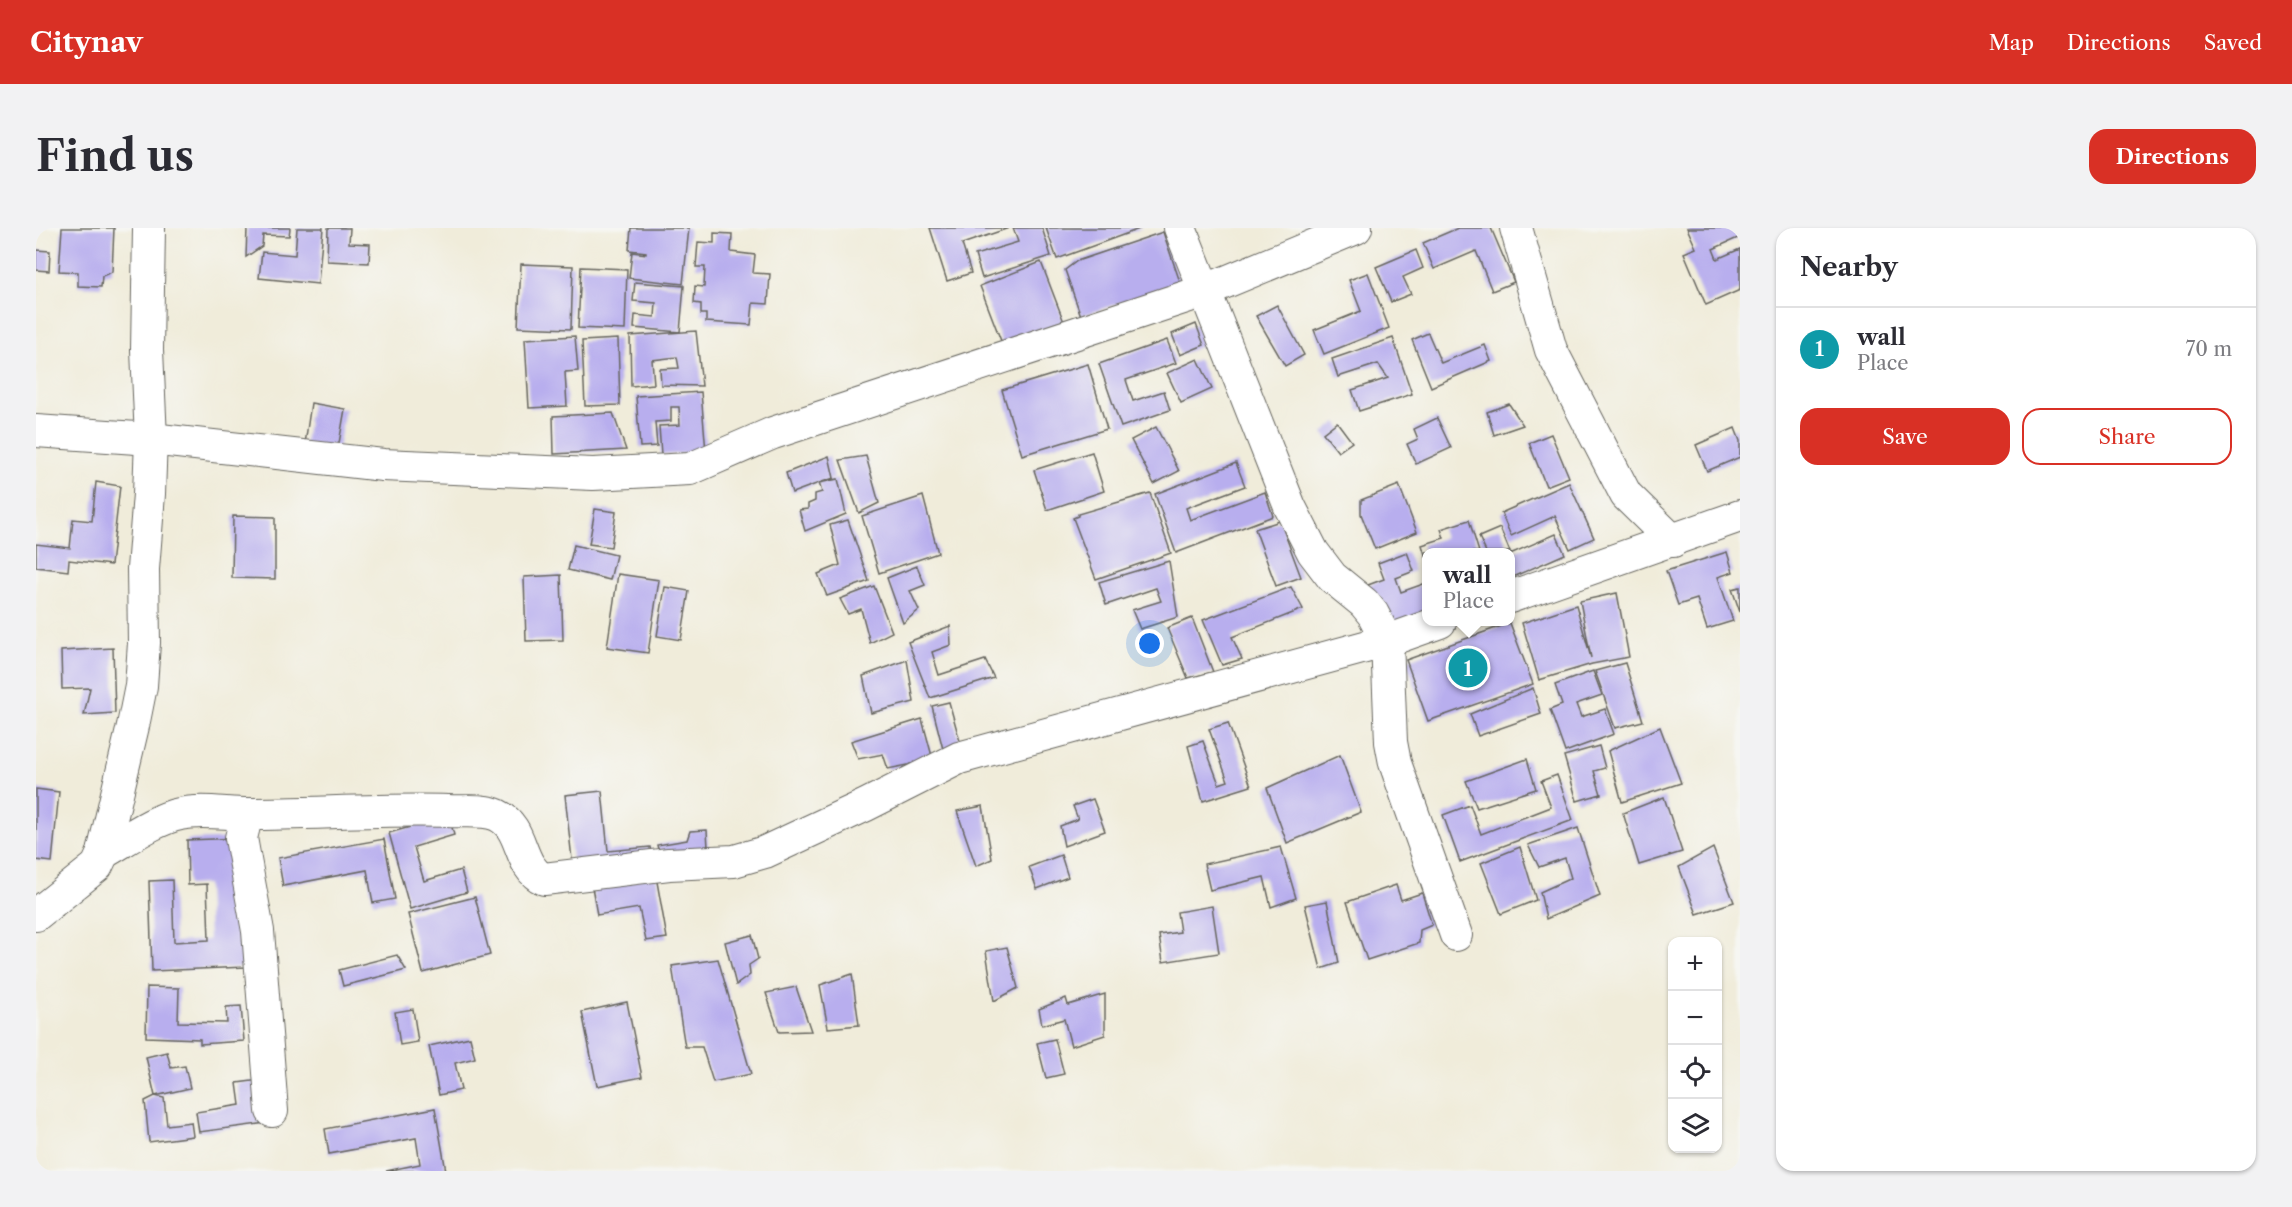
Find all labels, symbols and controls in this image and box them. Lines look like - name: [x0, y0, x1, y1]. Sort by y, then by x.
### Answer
- text: Citynav: [30, 25, 143, 59]
- text: Map: [1989, 30, 2034, 55]
- text: Directions: [2067, 30, 2171, 55]
- text: Saved: [2204, 30, 2262, 55]
- button: Directions: [2089, 129, 2256, 184]
- text: Find us: [36, 130, 194, 182]
- text: Nearby: [1800, 251, 1898, 283]
- text: wall: [1857, 324, 1906, 351]
- text: 1: [1815, 337, 1824, 361]
- text: 70 m: [2186, 337, 2232, 361]
- text: Place: [1857, 351, 1908, 375]
- button: Save: [1800, 408, 2010, 465]
- button: Share: [2022, 408, 2232, 465]
- popup: [1422, 548, 1515, 626]
- text: wall: [1443, 562, 1492, 589]
- text: Place: [1443, 589, 1494, 613]
- your location: [1135, 629, 1164, 658]
- pin: 1: [1448, 646, 1488, 690]
- map controls: [1668, 937, 1722, 1153]
- button: +: [1668, 937, 1722, 991]
- button: −: [1668, 991, 1722, 1045]
- button: locate: [1668, 1045, 1722, 1099]
- button: layers: [1668, 1099, 1722, 1153]

